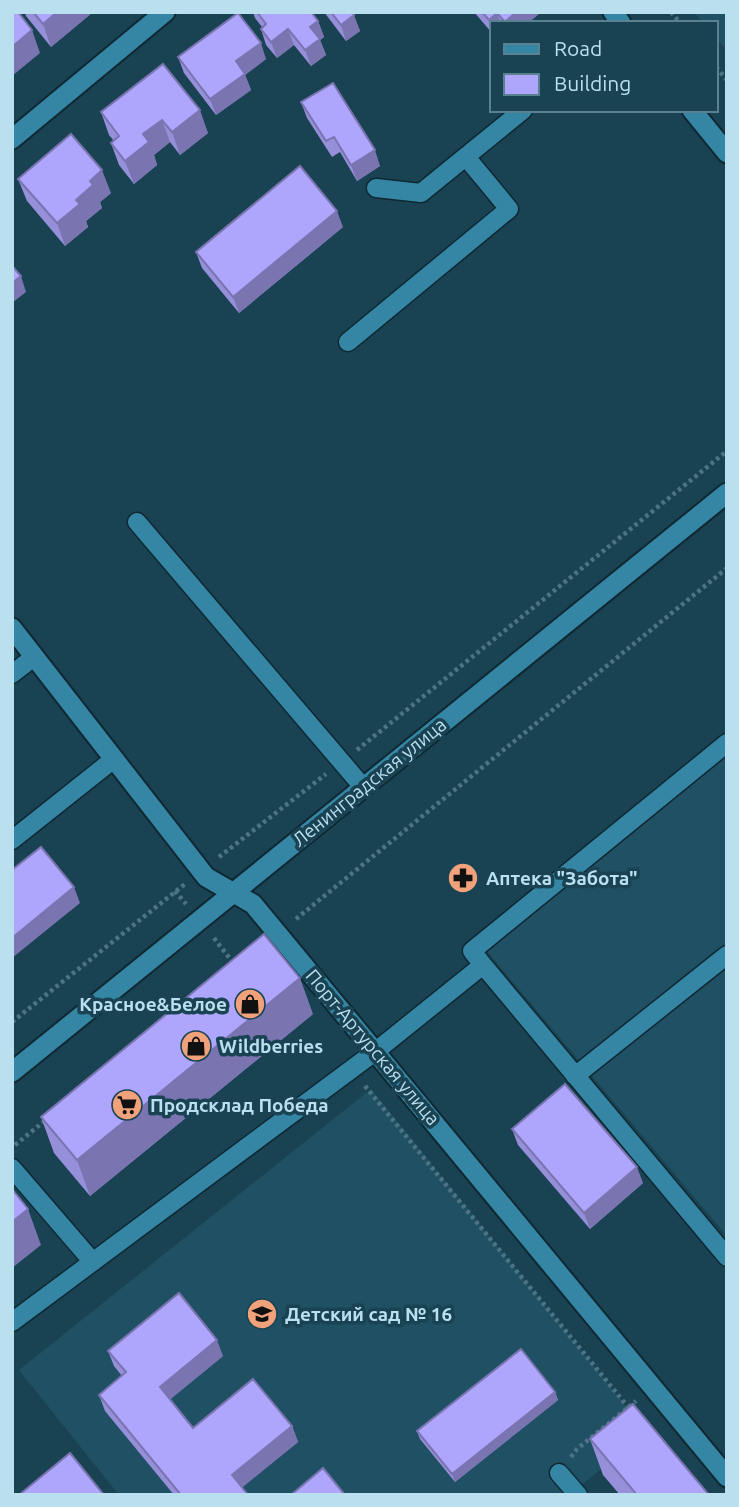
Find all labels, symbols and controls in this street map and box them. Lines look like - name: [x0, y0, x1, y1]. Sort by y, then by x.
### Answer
- legend: [490, 21, 718, 112]
- text: Road: [554, 36, 602, 60]
- text: Building: [554, 71, 631, 95]
- street label: Ленинградская улица: [288, 713, 450, 851]
- pharmacy icon: Аптека "Забота": [446, 861, 480, 895]
- place label: Аптека "Забота": [486, 867, 638, 889]
- street label: Порт-Артурская улица: [301, 965, 445, 1129]
- shop icon: Красное&Белое: [233, 987, 267, 1021]
- place label: Красное&Белое: [79, 993, 227, 1015]
- shop icon: Wildberries: [179, 1029, 213, 1063]
- place label: Wildberries: [219, 1035, 323, 1057]
- supermarket icon: Продсклад Победа: [110, 1088, 144, 1122]
- place label: Продсклад Победа: [150, 1094, 329, 1116]
- school or university icon: Детский сад № 16: [245, 1297, 279, 1331]
- place label: Детский сад № 16: [285, 1303, 452, 1325]

